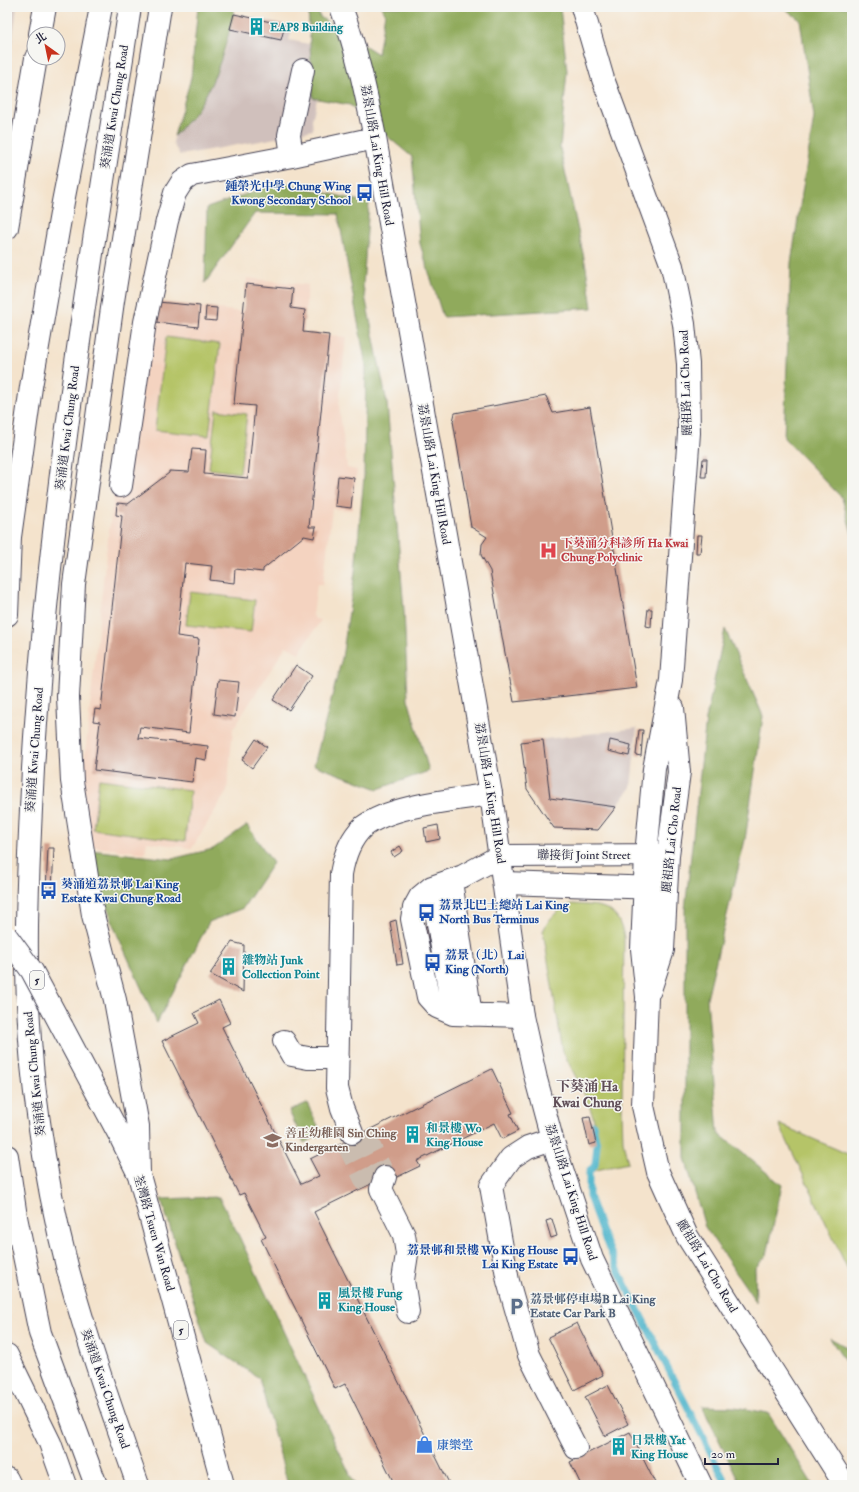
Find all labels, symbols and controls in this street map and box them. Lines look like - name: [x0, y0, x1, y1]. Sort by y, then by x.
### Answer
- building icon: EAP8 Building: [247, 17, 267, 37]
- place label: EAP8 Building: [270, 20, 344, 35]
- north arrow: [26, 26, 66, 66]
- text: 北: [33, 30, 49, 46]
- street label: 葵涌道 Kwai Chung Road: [98, 44, 132, 170]
- street label: 荔景山路 Lai King Hill Road: [357, 83, 397, 227]
- place label: 鍾榮光中學 Chung Wing Kwong Secondary School: [225, 179, 352, 208]
- bus stop icon: 鍾榮光中學 Chung Wing Kwong Secondary School: [354, 183, 374, 203]
- street label: 麗祖路 Lai Cho Road: [677, 330, 695, 436]
- street label: 葵涌道 Kwai Chung Road: [53, 365, 83, 491]
- street label: 荔景山路 Lai King Hill Road: [414, 402, 454, 546]
- place label: 下葵涌分科診所 Ha Kwai Chung Polyclinic: [561, 536, 689, 565]
- hospital icon: 下葵涌分科診所 Ha Kwai Chung Polyclinic: [538, 540, 558, 560]
- street label: 葵涌道 Kwai Chung Road: [23, 687, 47, 813]
- street label: 荔景山路 Lai King Hill Road: [471, 721, 509, 865]
- street label: 麗祖路 Lai Cho Road: [659, 786, 685, 894]
- street label: 聯接街 Joint Street: [537, 848, 631, 863]
- place label: 葵涌道荔景邨 Lai King Estate Kwai Chung Road: [61, 877, 181, 906]
- bus stop icon: 葵涌道荔景邨 Lai King Estate Kwai Chung Road: [38, 881, 58, 901]
- place label: 荔景北巴士總站 Lai King North Bus Terminus: [438, 898, 570, 927]
- bus stop icon: 荔景北巴士總站 Lai King North Bus Terminus: [416, 902, 436, 922]
- place label: 荔景（北） Lai King (North): [445, 948, 525, 977]
- bus stop icon: 荔景（北） Lai King (North): [422, 952, 442, 972]
- place label: 雜物站 Junk Collection Point: [242, 953, 320, 982]
- building icon: 雜物站 Junk Collection Point: [219, 957, 239, 977]
- road number: 5: [30, 971, 44, 989]
- street label: 葵涌道 Kwai Chung Road: [21, 1011, 49, 1137]
- district label: 下葵涌 Ha Kwai Chung: [552, 1078, 623, 1112]
- place label: 和景樓 Wo King House: [426, 1121, 484, 1150]
- street label: 荔景山路 Lai King Hill Road: [542, 1122, 600, 1262]
- building icon: 和景樓 Wo King House: [403, 1125, 423, 1145]
- place label: 善正幼稚園 Sin Ching Kindergarten: [285, 1126, 398, 1155]
- school or university icon: 善正幼稚園 Sin Ching Kindergarten: [262, 1130, 282, 1150]
- street label: 荃灣路 Tsuen Wan Road: [130, 1173, 178, 1293]
- street label: 麗祖路 Lai Cho Road: [673, 1217, 741, 1316]
- place label: 荔景邨和景樓 Wo King House Lai King Estate: [407, 1243, 559, 1272]
- bus stop icon: 荔景邨和景樓 Wo King House Lai King Estate: [561, 1247, 581, 1267]
- place label: 風景樓 Fung King House: [338, 1286, 403, 1315]
- building icon: 風景樓 Fung King House: [315, 1290, 335, 1310]
- place label: 荔景邨停車場B Lai King Estate Car Park B: [530, 1292, 657, 1321]
- parking icon: 荔景邨停車場B Lai King Estate Car Park B: [507, 1296, 527, 1316]
- road number: 5: [174, 1321, 188, 1339]
- street label: 葵涌道 Kwai Chung Road: [77, 1327, 133, 1451]
- place label: 日景樓 Yat King House: [631, 1433, 689, 1462]
- shop icon: 康樂堂: [414, 1435, 434, 1455]
- building icon: 日景樓 Yat King House: [608, 1437, 628, 1457]
- place label: 康樂堂: [437, 1438, 473, 1453]
- scale bar: [705, 1440, 778, 1466]
- text: 20 m: [711, 1447, 736, 1462]

